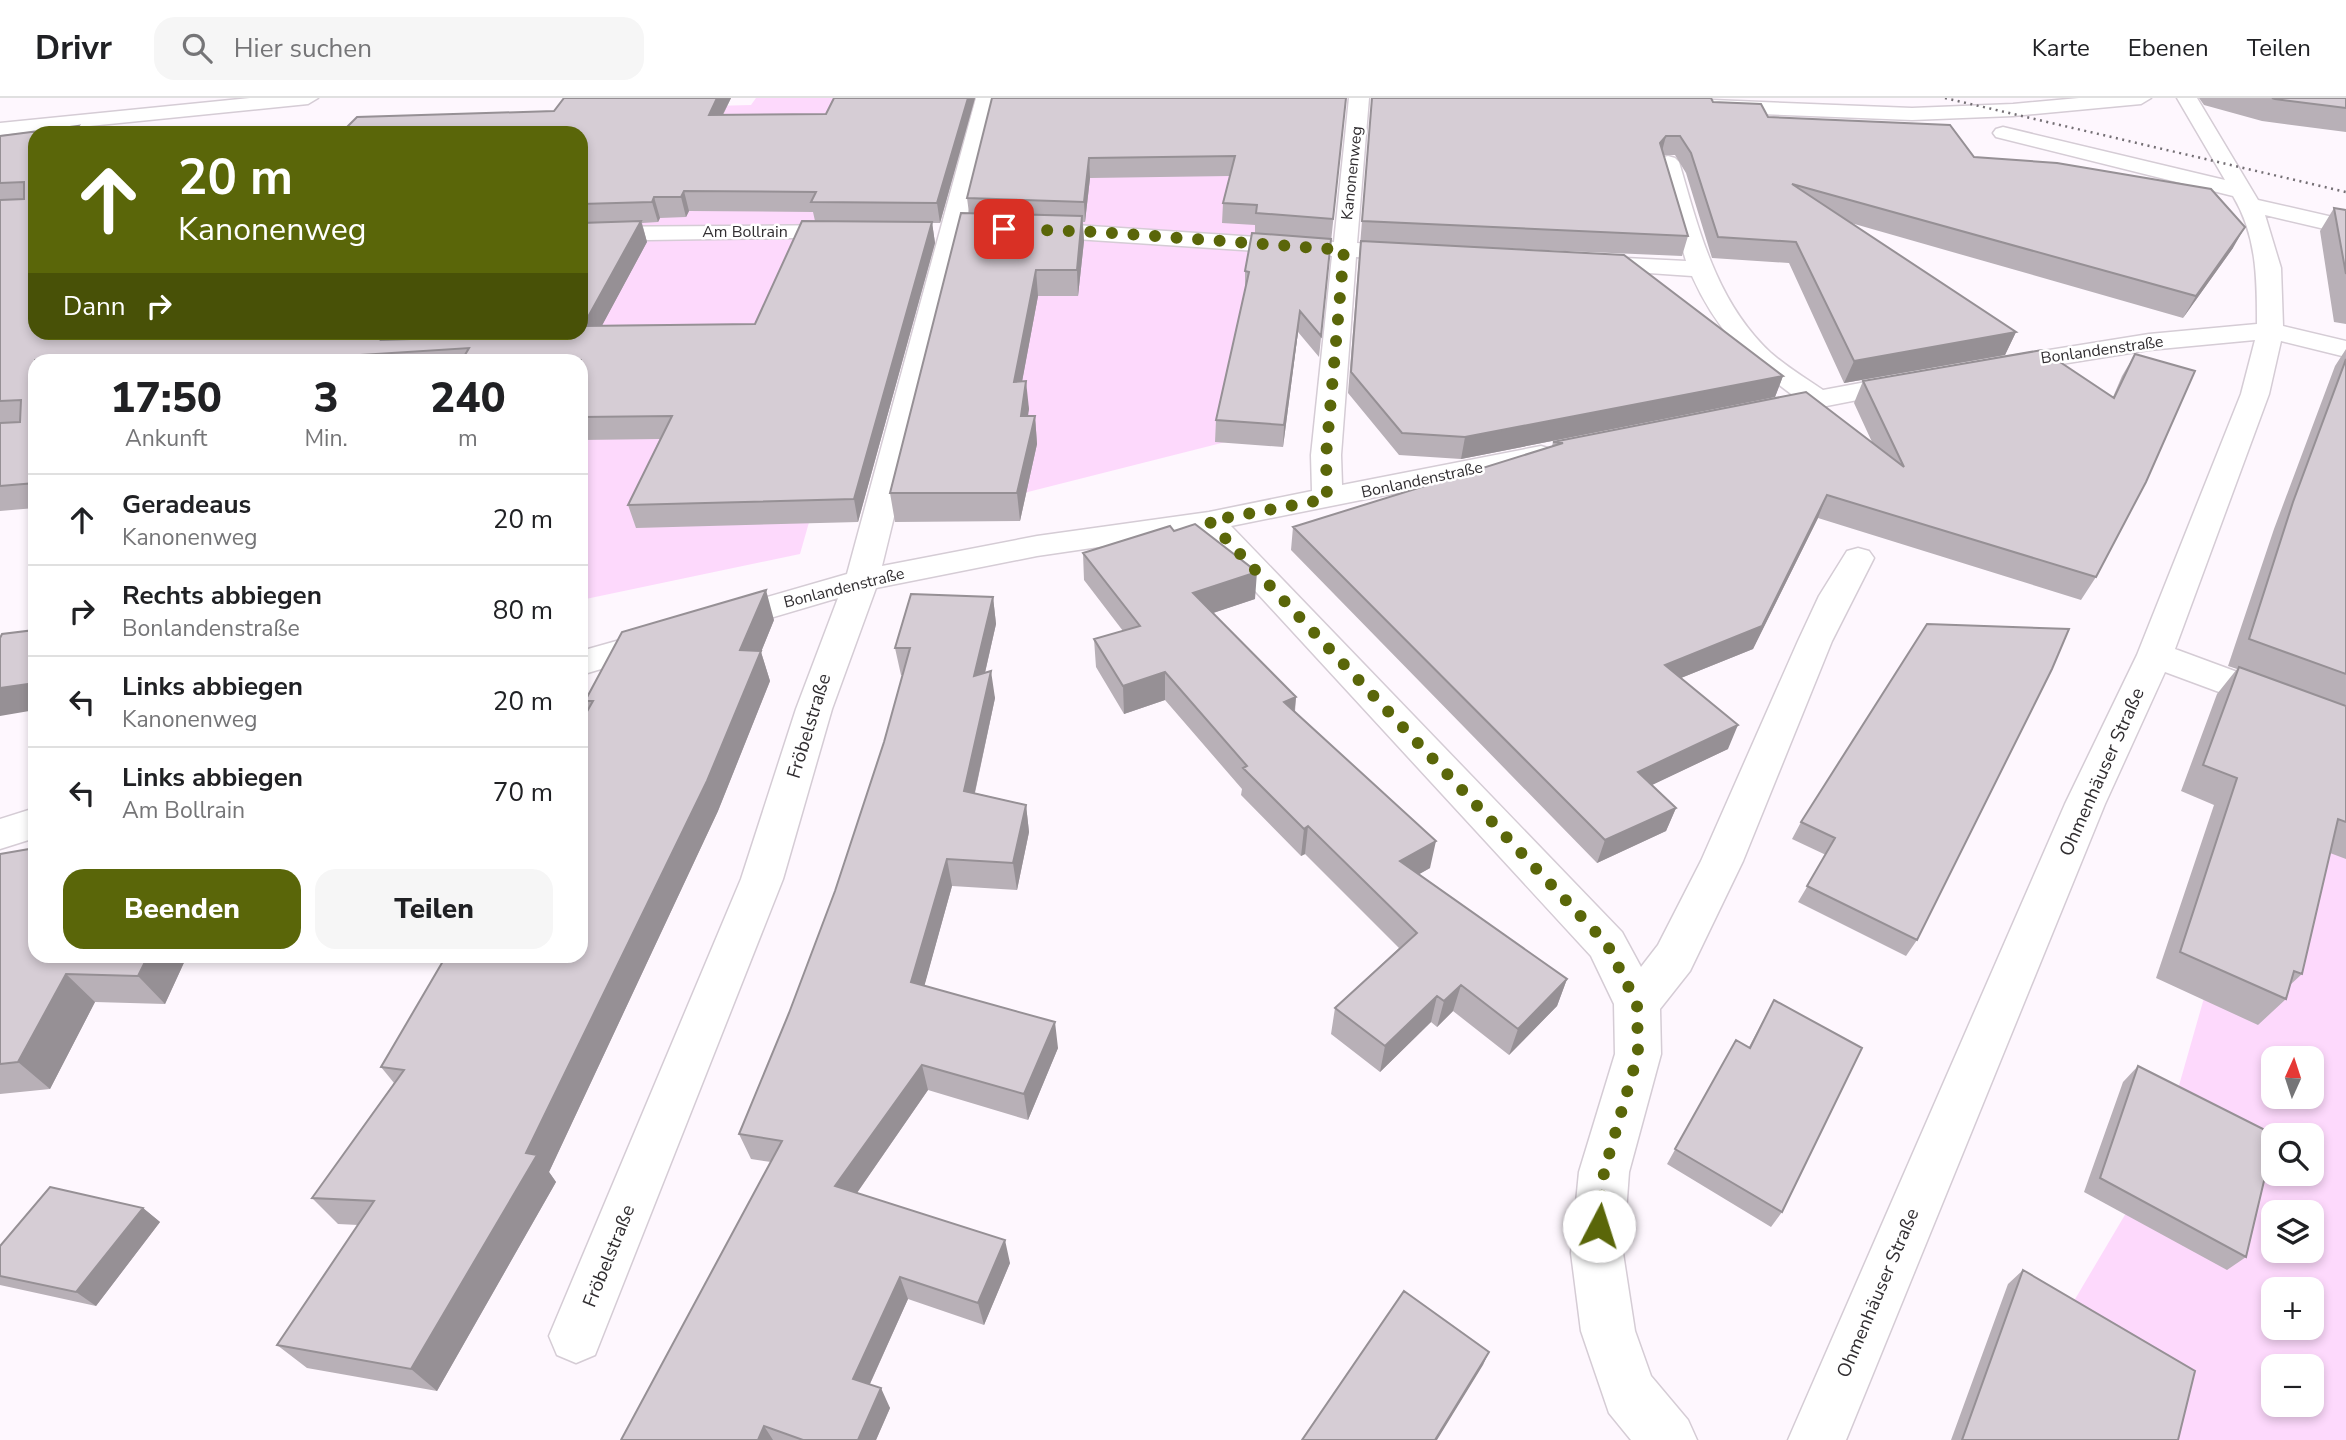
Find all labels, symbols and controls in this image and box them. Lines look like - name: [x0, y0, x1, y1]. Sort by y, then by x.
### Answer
- search box: [154, 17, 644, 80]
- text: Drivr: [35, 26, 112, 71]
- icon: search: [178, 29, 216, 67]
- text: Hier suchen: [234, 31, 372, 66]
- text: Karte: [2032, 32, 2090, 64]
- text: Ebenen: [2128, 32, 2209, 64]
- text: Teilen: [2247, 32, 2311, 64]
- street label: Kanonenweg: [1336, 125, 1368, 221]
- text: 20 m: [178, 144, 293, 211]
- icon: ahead: [63, 154, 154, 245]
- pin: [974, 199, 1034, 259]
- text: Kanonenweg: [178, 208, 367, 251]
- icon: arrive: [985, 210, 1023, 248]
- street label: Am Bollrain: [702, 221, 788, 243]
- icon: right: [140, 287, 178, 325]
- text: Dann: [63, 289, 126, 324]
- street label: Bonlandenstraße: [2039, 330, 2165, 370]
- text: 17:50: [110, 370, 222, 427]
- text: 3: [313, 370, 339, 427]
- text: 240: [430, 370, 506, 427]
- text: Ankunft: [125, 423, 207, 454]
- text: Min.: [304, 423, 348, 454]
- text: m: [458, 423, 478, 454]
- street label: Bonlandenstraße: [1359, 456, 1485, 504]
- text: Geradeaus: [122, 487, 251, 522]
- icon: ahead: [63, 501, 101, 539]
- text: 20 m: [493, 502, 553, 537]
- text: Kanonenweg: [122, 522, 258, 553]
- street label: Bonlandenstraße: [781, 562, 907, 614]
- text: Rechts abbiegen: [122, 578, 322, 613]
- icon: right: [63, 592, 101, 630]
- text: 80 m: [493, 593, 553, 628]
- text: Bonlandenstraße: [122, 613, 300, 644]
- text: Links abbiegen: [122, 669, 303, 704]
- street label: Fröbelstraße: [781, 670, 837, 782]
- icon: left: [63, 683, 101, 721]
- text: 20 m: [493, 684, 553, 719]
- street label: Ohmenhäuser Straße: [2053, 684, 2151, 860]
- text: Kanonenweg: [122, 704, 258, 735]
- text: Links abbiegen: [122, 760, 303, 795]
- icon: left: [63, 774, 101, 812]
- text: 70 m: [493, 775, 553, 810]
- text: Am Bollrain: [122, 795, 245, 826]
- button: Beenden: [63, 869, 301, 949]
- button: Teilen: [315, 869, 553, 949]
- north arrow: [2261, 1046, 2324, 1110]
- map controls: [2261, 1046, 2324, 1417]
- button: search: [2261, 1123, 2324, 1186]
- position arrow: [1562, 1189, 1636, 1263]
- button: layers: [2261, 1200, 2324, 1263]
- street label: Fröbelstraße: [577, 1201, 641, 1311]
- street label: Ohmenhäuser Straße: [1831, 1204, 1925, 1382]
- button: +: [2261, 1277, 2324, 1340]
- button: −: [2261, 1354, 2324, 1417]

